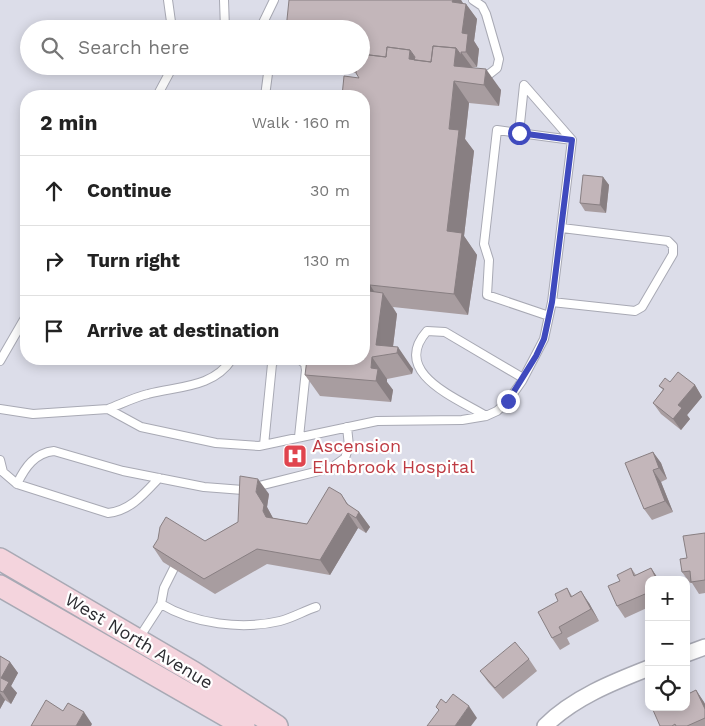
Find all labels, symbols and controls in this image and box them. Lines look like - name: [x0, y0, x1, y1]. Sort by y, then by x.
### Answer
- search box: [20, 20, 370, 75]
- icon: search: [38, 34, 66, 62]
- text: Search here: [78, 36, 189, 59]
- text: 2 min: [40, 110, 97, 135]
- text: Walk · 160 m: [252, 113, 350, 132]
- route start: [508, 122, 531, 145]
- icon: ahead: [40, 177, 68, 205]
- text: Continue: [87, 179, 171, 202]
- text: 30 m: [310, 181, 350, 200]
- icon: right: [40, 247, 68, 275]
- text: Turn right: [87, 249, 180, 272]
- text: 130 m: [304, 251, 350, 270]
- icon: arrive: [40, 317, 68, 345]
- text: Arrive at destination: [87, 319, 279, 342]
- route end: [497, 390, 520, 413]
- place label: Ascension Elmbrook Hospital: [312, 435, 475, 477]
- hospital icon: Ascension Elmbrook Hospital: [282, 443, 308, 469]
- map controls: [645, 576, 690, 711]
- button: +: [645, 576, 690, 621]
- street label: West North Avenue: [62, 588, 217, 693]
- button: −: [645, 621, 690, 666]
- button: locate: [645, 666, 690, 711]

